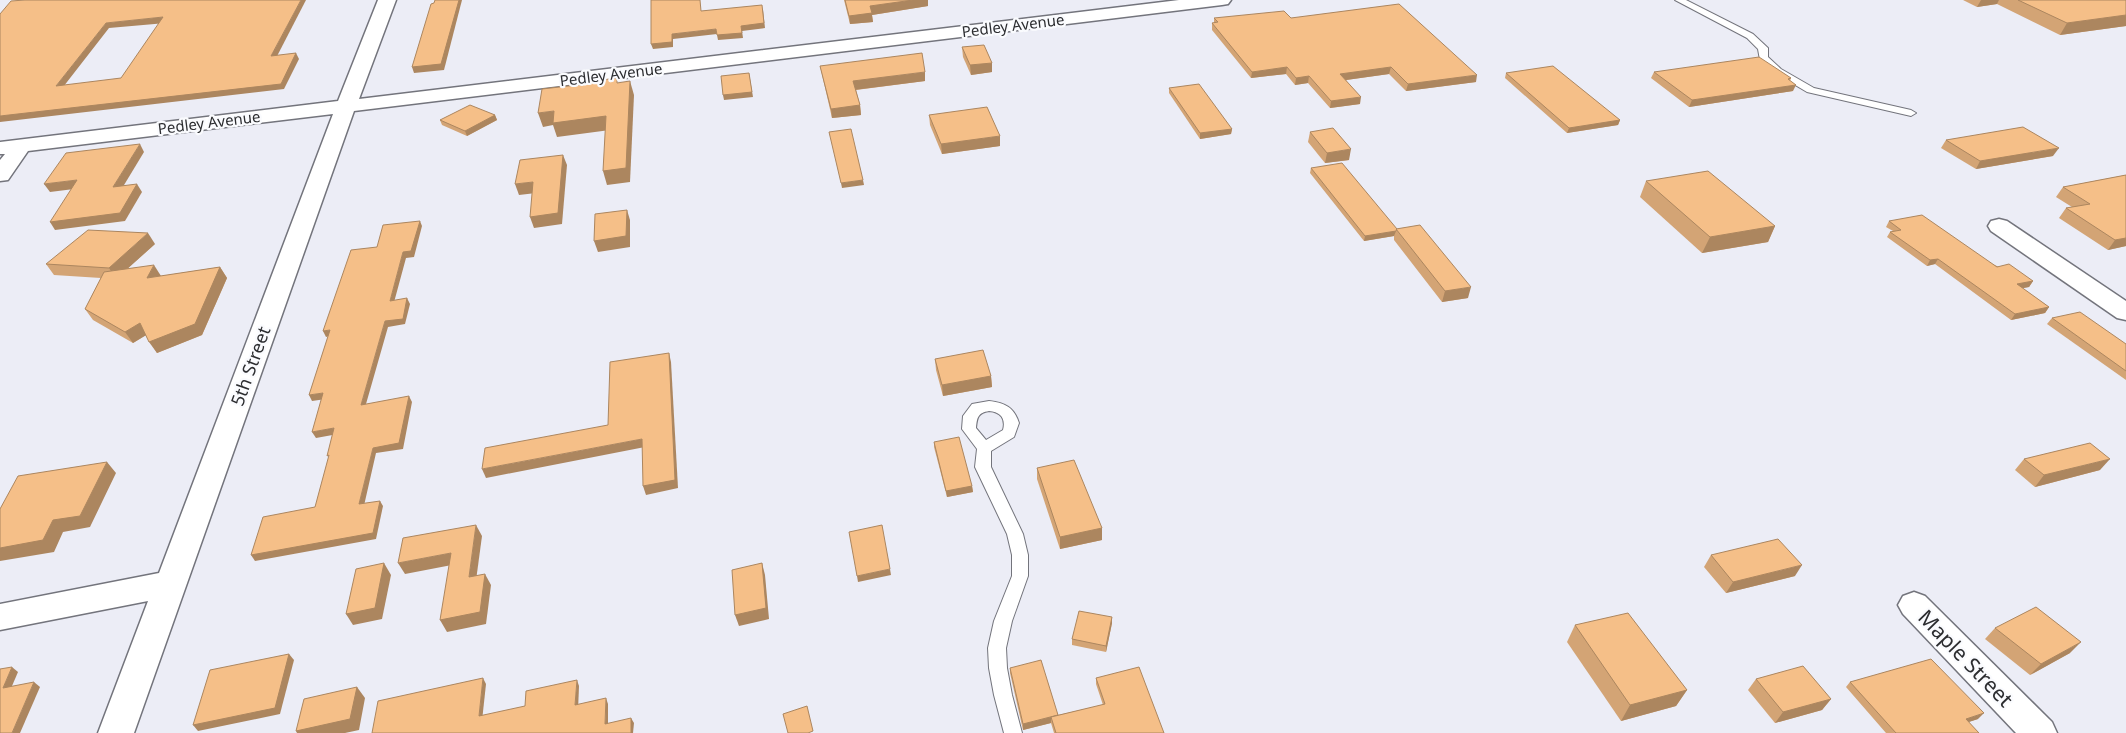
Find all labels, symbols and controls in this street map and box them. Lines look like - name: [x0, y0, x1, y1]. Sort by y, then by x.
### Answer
- street label: Pedley Avenue: [961, 9, 1065, 41]
- street label: Pedley Avenue: [559, 58, 663, 90]
- street label: Pedley Avenue: [157, 106, 261, 138]
- street label: 5th Street: [225, 322, 276, 409]
- street label: Maple Street: [1912, 603, 2020, 713]

